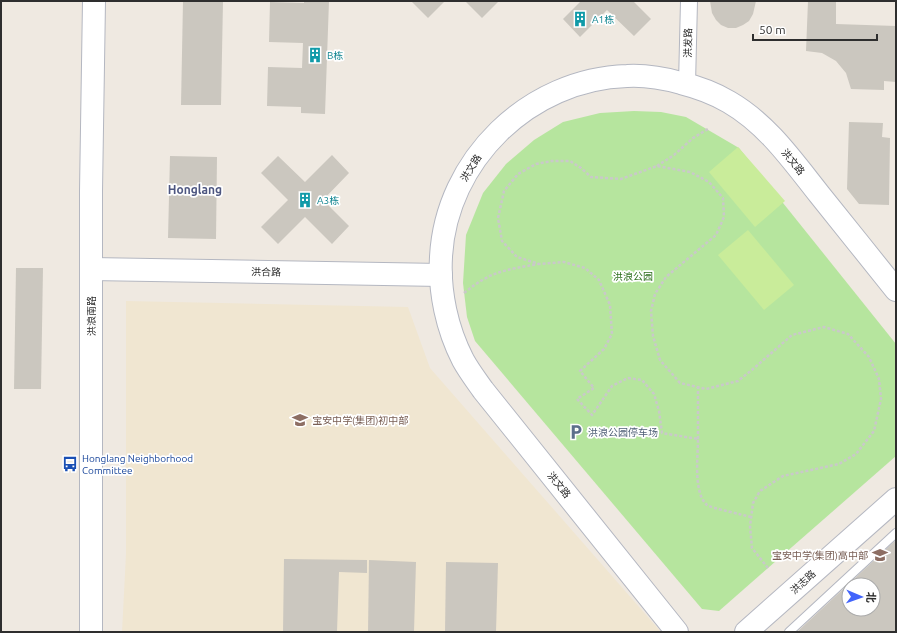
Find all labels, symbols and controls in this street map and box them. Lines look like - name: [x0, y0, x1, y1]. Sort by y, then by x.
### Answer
- building icon: A1栋: [571, 10, 589, 28]
- place label: A1栋: [592, 14, 614, 25]
- scale bar: [753, 16, 877, 42]
- text: 50 m: [759, 23, 786, 36]
- street label: 洪发路: [682, 28, 694, 58]
- building icon: B栋: [306, 46, 324, 64]
- place label: B栋: [327, 50, 343, 61]
- street label: 洪文路: [779, 147, 807, 177]
- street label: 洪文路: [458, 152, 484, 184]
- district label: Honglang: [168, 183, 222, 196]
- building icon: A3栋: [296, 191, 314, 209]
- place label: A3栋: [317, 195, 339, 206]
- street label: 洪合路: [251, 266, 281, 278]
- park label: 洪浪公园: [613, 271, 653, 282]
- street label: 洪浪南路: [86, 296, 97, 336]
- school or university icon: 宝安中学(集团)初中部: [291, 411, 309, 429]
- place label: 宝安中学(集团)初中部: [312, 415, 408, 426]
- parking icon: 洪浪公园停车场: [567, 423, 585, 441]
- place label: 洪浪公园停车场: [588, 427, 658, 438]
- place label: Honglang Neighborhood Committee: [82, 453, 193, 476]
- bus stop icon: Honglang Neighborhood Committee: [61, 455, 79, 473]
- street label: 洪文路: [545, 470, 573, 500]
- school or university icon: 宝安中学(集团)高中部: [871, 546, 889, 564]
- place label: 宝安中学(集团)高中部: [772, 550, 868, 561]
- street label: 洪志路: [788, 568, 818, 596]
- north arrow: [841, 577, 881, 617]
- text: 北: [865, 592, 877, 603]

